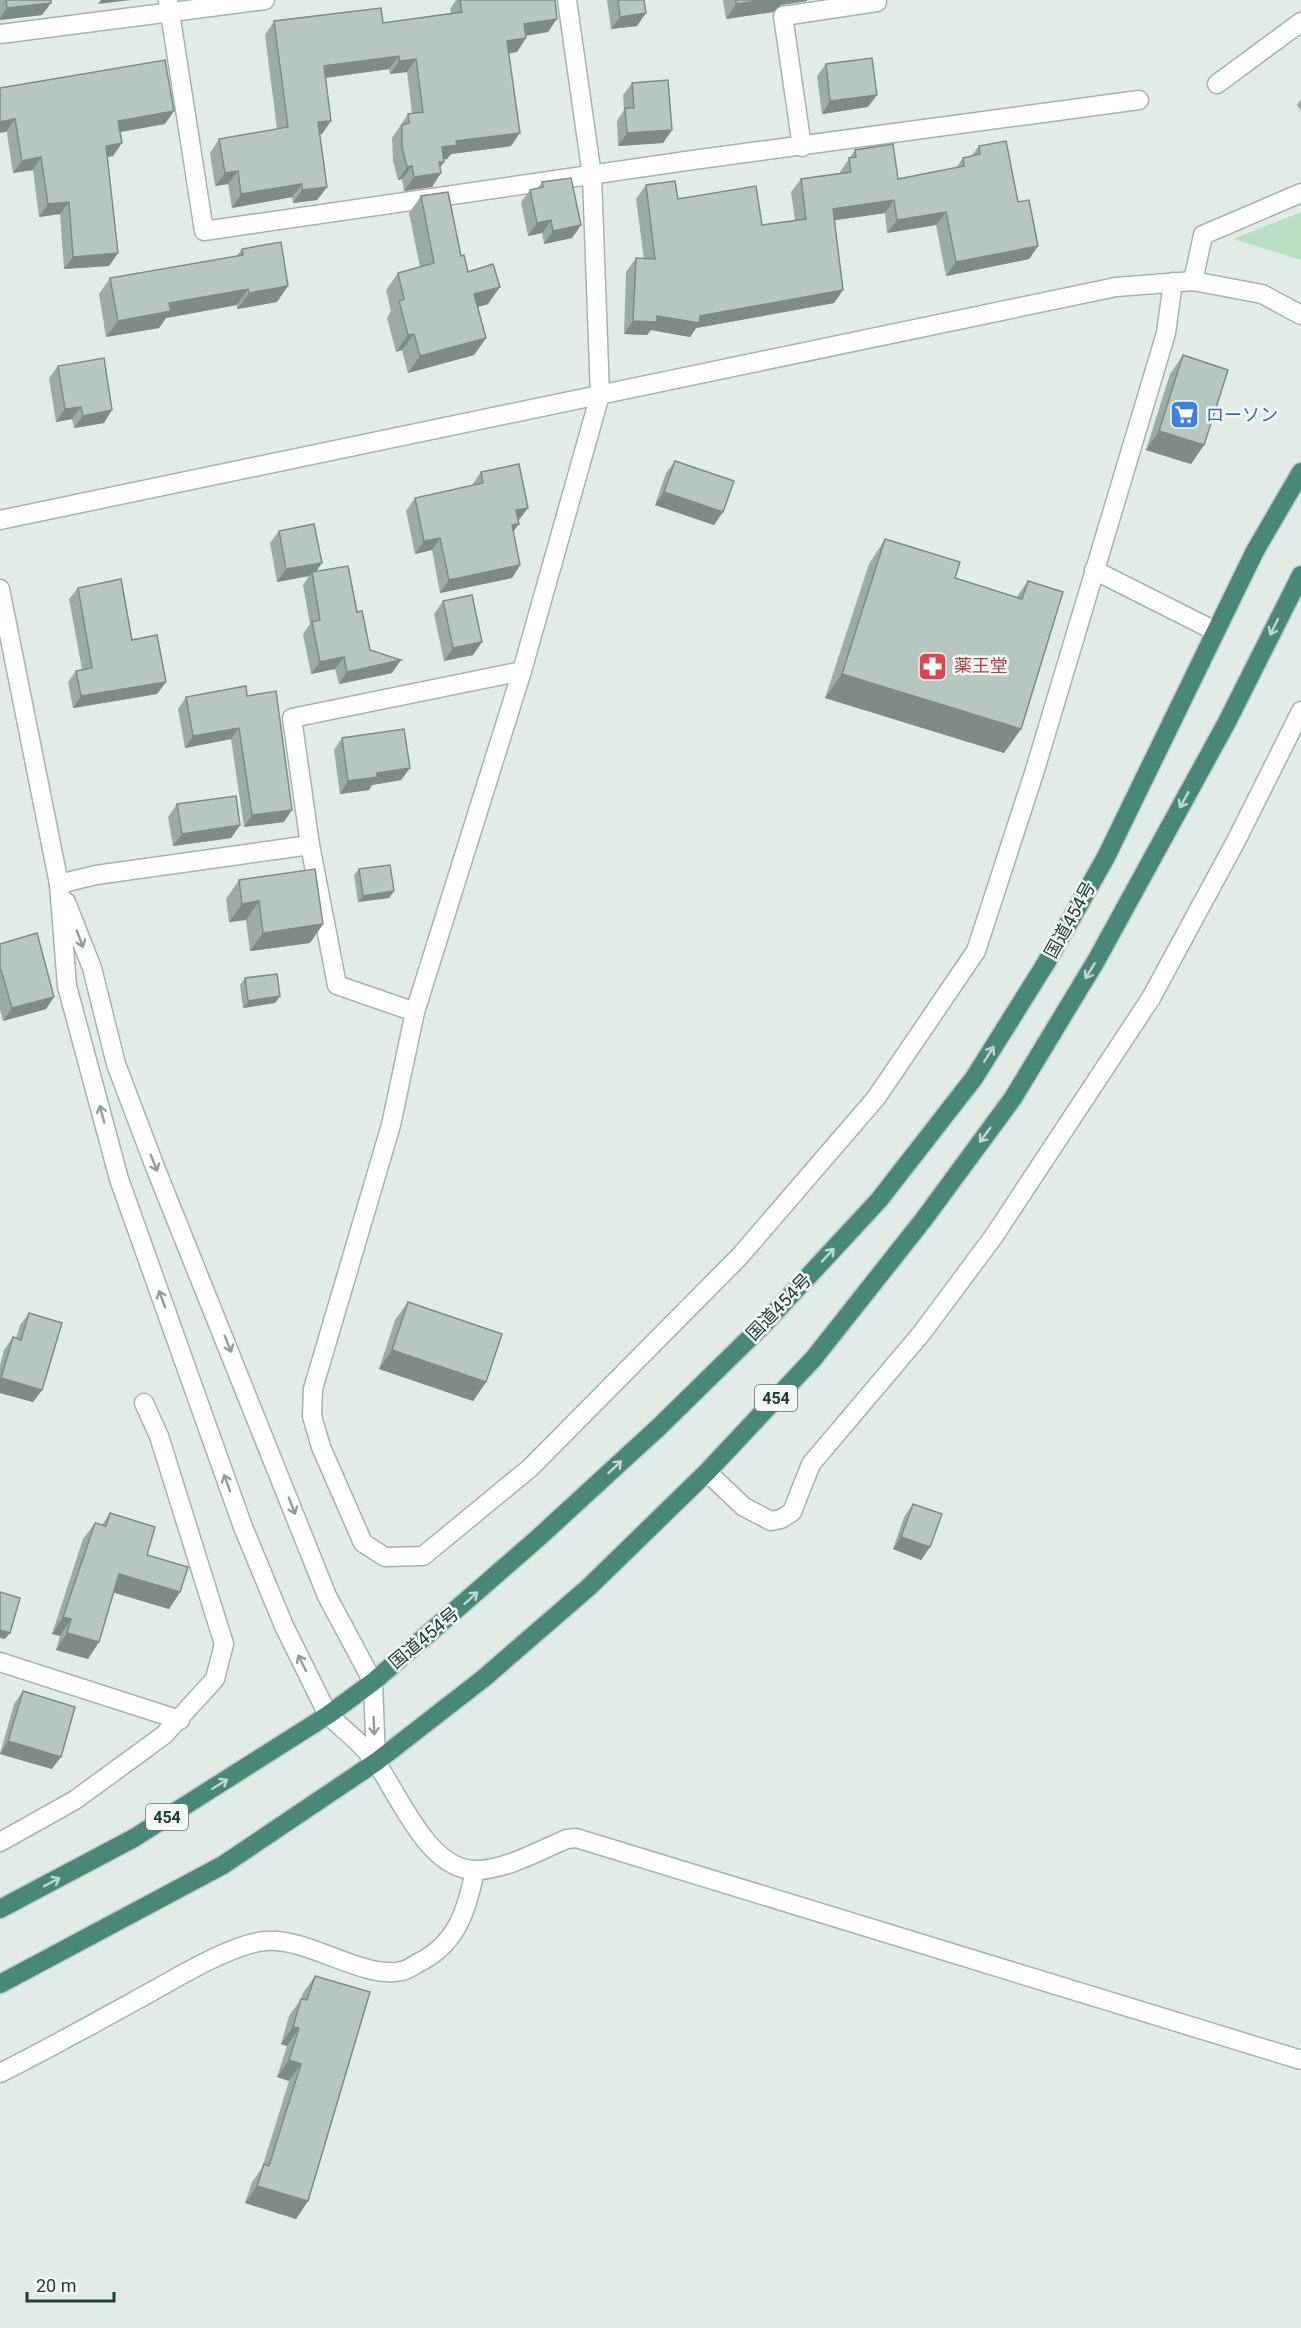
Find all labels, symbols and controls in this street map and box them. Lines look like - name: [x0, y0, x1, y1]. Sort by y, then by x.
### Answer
- supermarket icon: ローソン: [1169, 399, 1201, 431]
- place label: ローソン: [1206, 404, 1278, 425]
- one-way arrow: [1267, 618, 1279, 636]
- pharmacy icon: 薬王堂: [917, 650, 949, 682]
- place label: 薬王堂: [954, 655, 1008, 676]
- one-way arrow: [1178, 791, 1190, 808]
- street label: 国道454号: [1040, 878, 1099, 962]
- one-way arrow: [75, 929, 86, 947]
- one-way arrow: [1083, 962, 1095, 979]
- one-way arrow: [983, 1046, 995, 1063]
- one-way arrow: [95, 1105, 107, 1124]
- one-way arrow: [979, 1127, 991, 1143]
- one-way arrow: [149, 1154, 160, 1172]
- one-way arrow: [821, 1248, 835, 1263]
- street label: 国道454号: [742, 1269, 815, 1344]
- one-way arrow: [155, 1290, 166, 1309]
- one-way arrow: [223, 1334, 234, 1353]
- road number: 454: [755, 1385, 797, 1411]
- one-way arrow: [608, 1460, 623, 1474]
- one-way arrow: [221, 1474, 232, 1493]
- one-way arrow: [288, 1497, 299, 1515]
- one-way arrow: [463, 1591, 478, 1605]
- street label: 国道454号: [385, 1602, 463, 1673]
- one-way arrow: [296, 1654, 307, 1672]
- one-way arrow: [369, 1715, 380, 1735]
- one-way arrow: [211, 1777, 228, 1789]
- road number: 454: [146, 1804, 188, 1830]
- one-way arrow: [42, 1876, 60, 1887]
- scale bar: [27, 2265, 114, 2303]
- text: 20 m: [36, 2275, 76, 2296]

